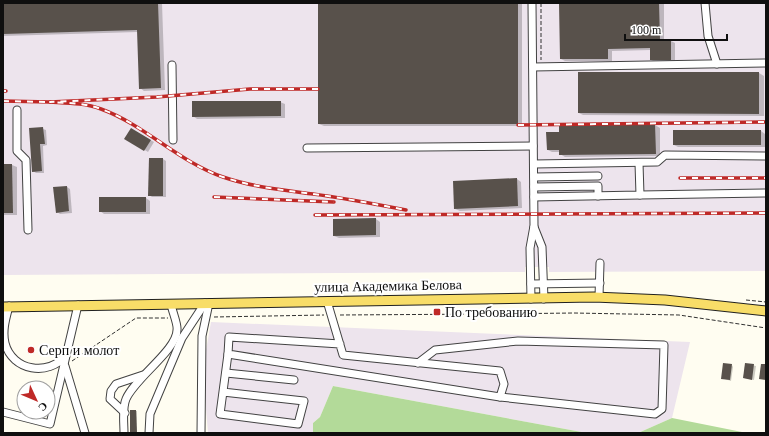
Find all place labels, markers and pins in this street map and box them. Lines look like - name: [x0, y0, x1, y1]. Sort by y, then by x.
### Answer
- place label: По требованию: [445, 305, 537, 320]
- marker: По требованию: [432, 307, 442, 317]
- place label: Серп и молот: [39, 343, 119, 358]
- marker: Серп и молот: [26, 345, 36, 355]

